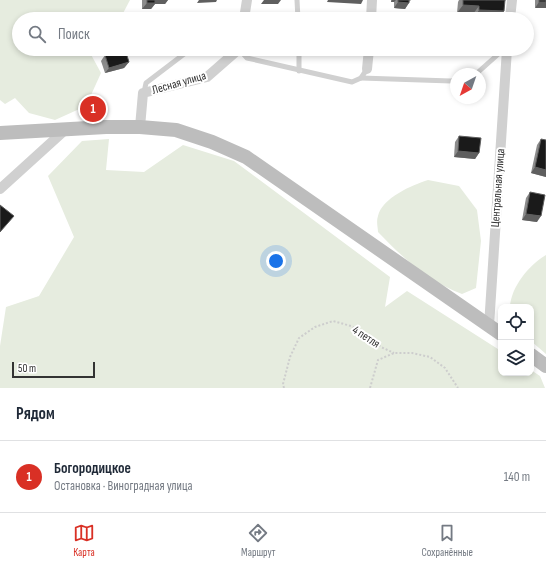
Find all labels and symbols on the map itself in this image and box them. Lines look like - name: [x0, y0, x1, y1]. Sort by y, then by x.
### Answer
- street label: Лесная улица: [150, 68, 208, 98]
- north arrow: [450, 68, 486, 104]
- pin: 1: [80, 94, 106, 124]
- street label: Центральная улица: [488, 148, 508, 228]
- your location: [266, 251, 286, 271]
- street label: 4 петля: [349, 323, 383, 352]
- scale bar: [12, 360, 95, 379]

